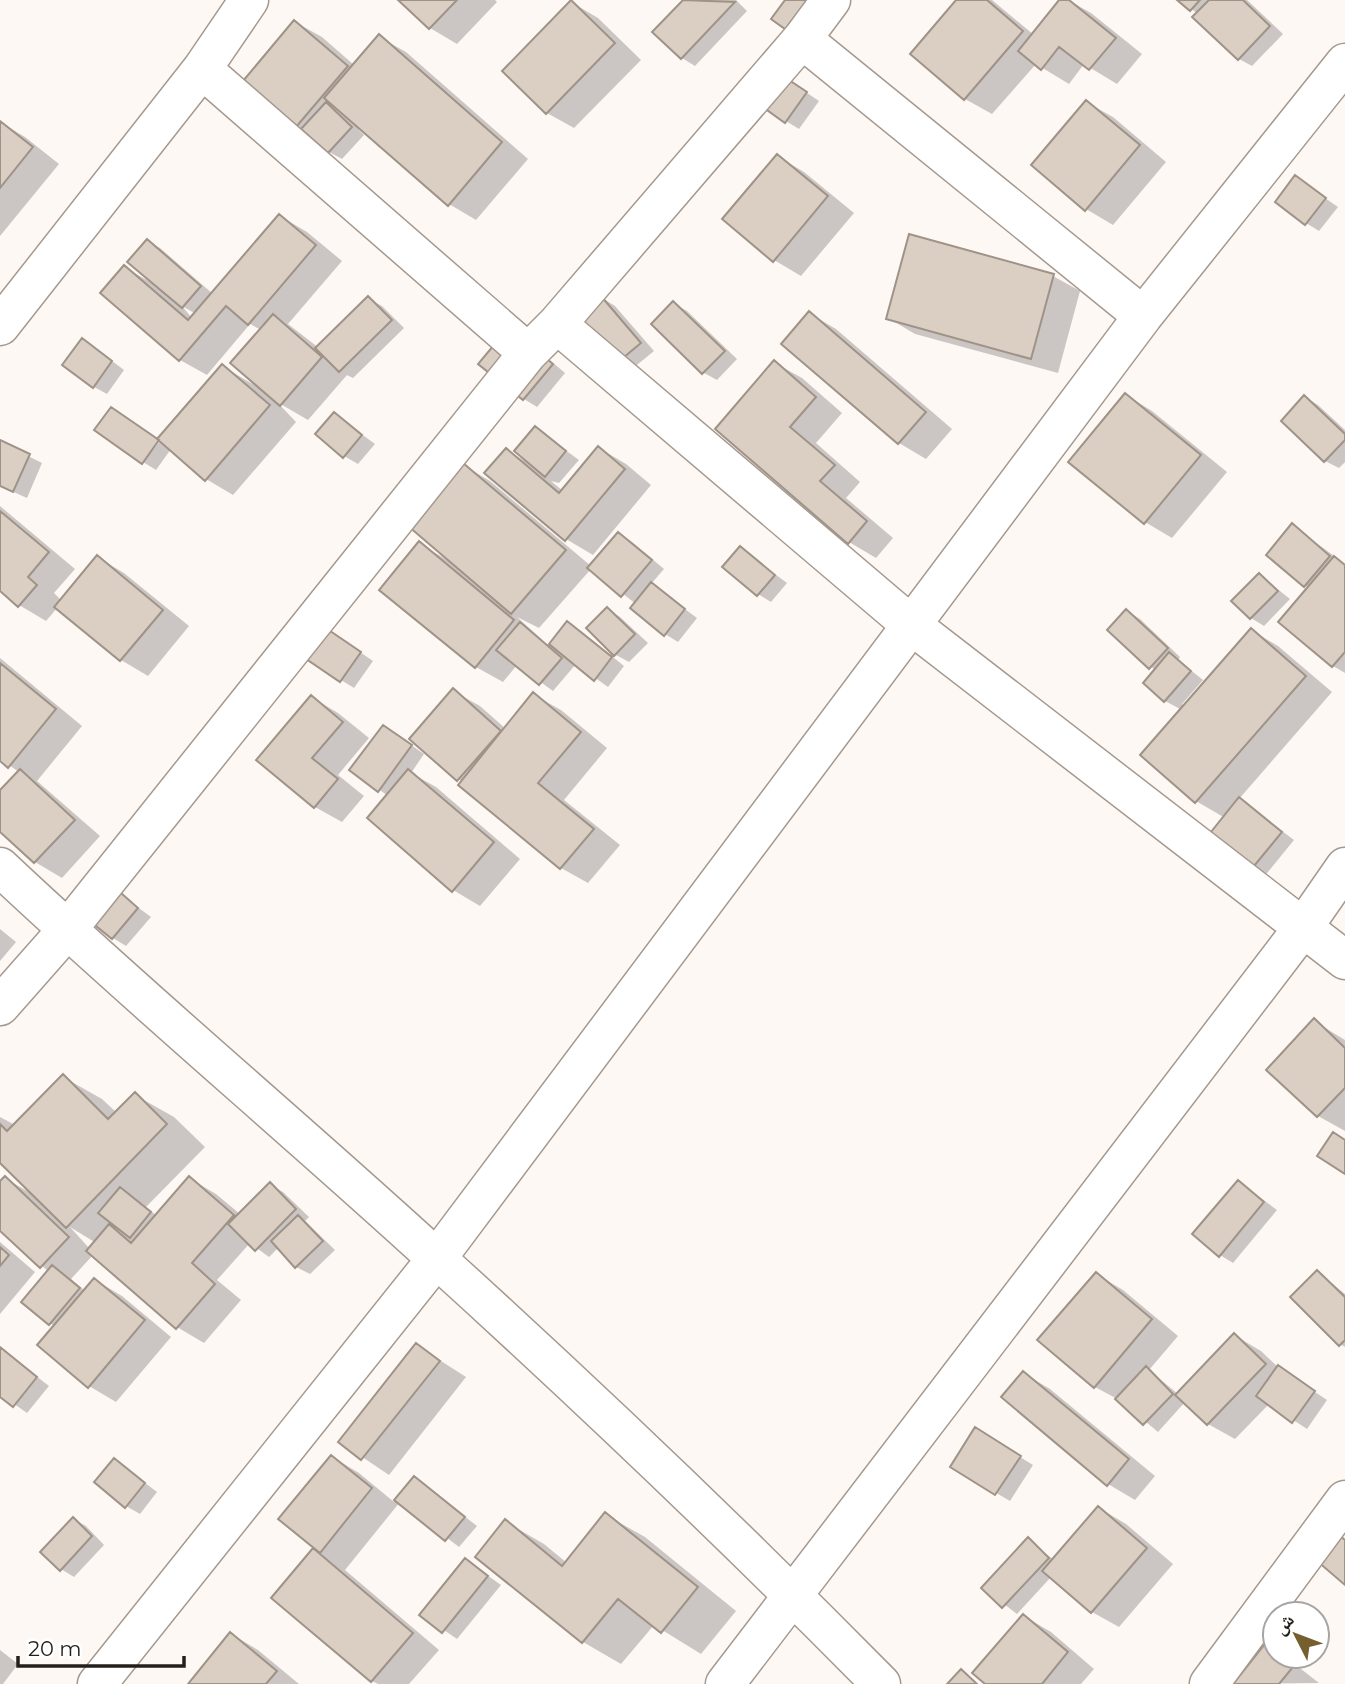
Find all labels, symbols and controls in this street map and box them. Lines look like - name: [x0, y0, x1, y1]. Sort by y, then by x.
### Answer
- north arrow: [1261, 1600, 1331, 1670]
- text: ش: [1268, 1609, 1299, 1639]
- scale bar: [18, 1624, 184, 1668]
- text: 20 m: [28, 1636, 82, 1661]

